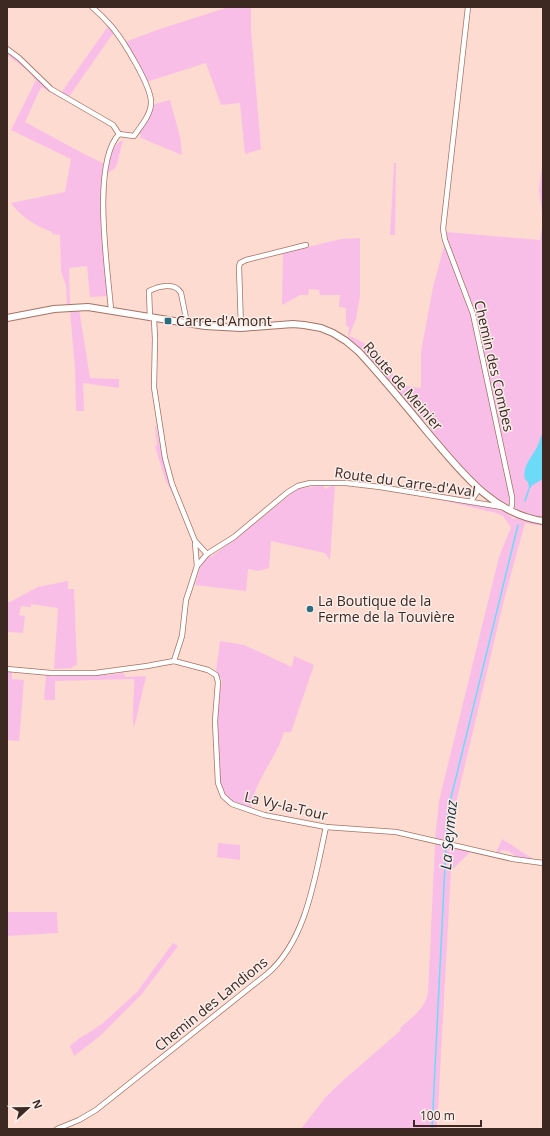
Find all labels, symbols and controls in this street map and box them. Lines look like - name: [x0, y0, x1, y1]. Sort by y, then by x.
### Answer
- street label: Chemin des Combes: [470, 298, 519, 434]
- place label: Carre-d'Amont: [176, 311, 272, 330]
- marker: Carre-d'Amont: [163, 316, 173, 326]
- street label: Route de Meinier: [360, 337, 447, 434]
- street label: Route du Carre-d'Aval: [333, 462, 477, 501]
- place label: La Boutique de la Ferme de la Touvière: [318, 591, 455, 626]
- marker: La Boutique de la Ferme de la Touvière: [305, 604, 315, 614]
- street label: La Vy-la-Tour: [243, 787, 330, 824]
- water label: La Seymaz: [435, 799, 461, 871]
- street label: Chemin des Landions: [150, 952, 271, 1055]
- north arrow: [8, 1088, 48, 1128]
- text: N: [29, 1097, 46, 1111]
- scale bar: [414, 1102, 481, 1128]
- text: 100 m: [420, 1107, 455, 1124]

